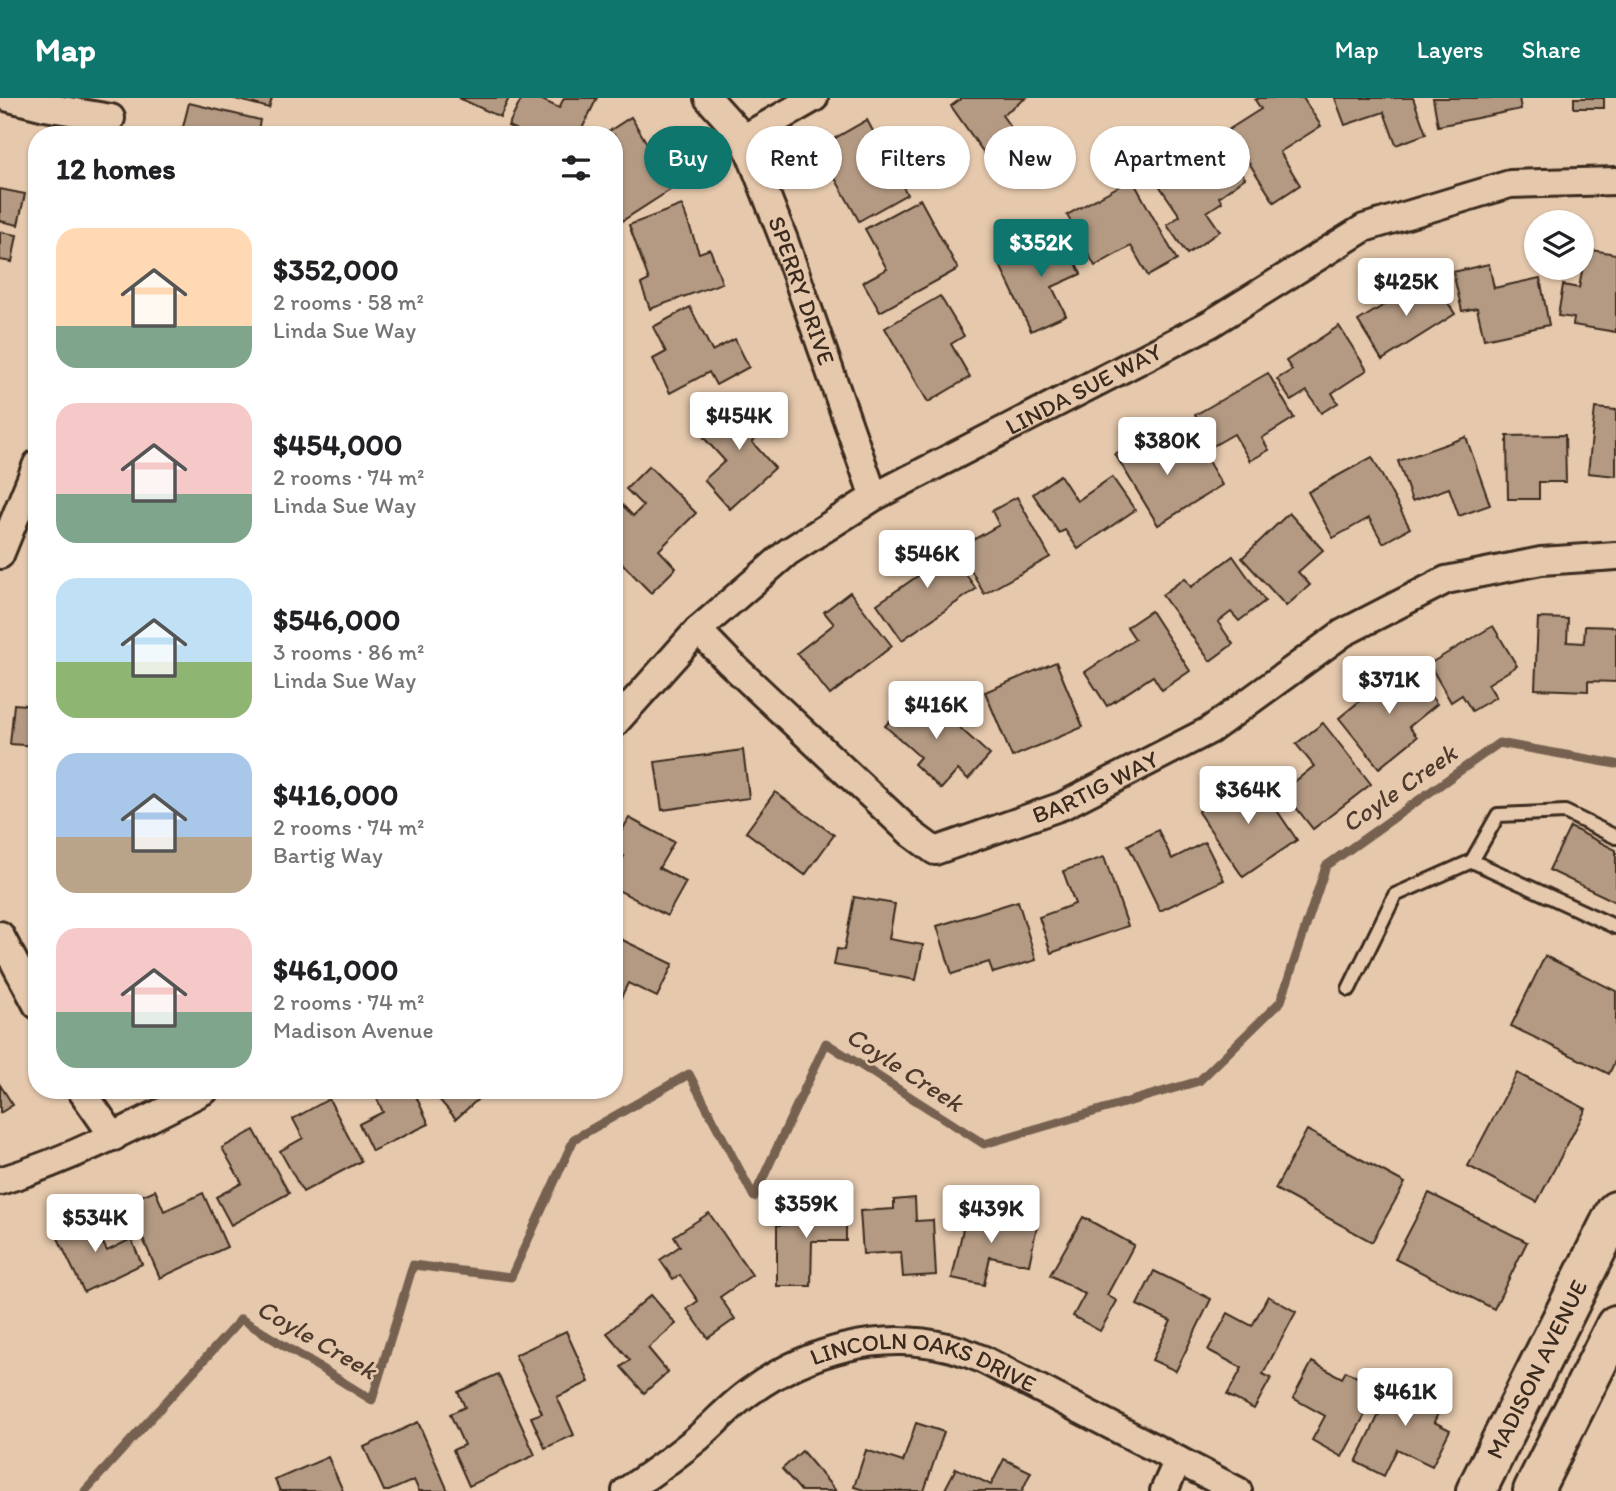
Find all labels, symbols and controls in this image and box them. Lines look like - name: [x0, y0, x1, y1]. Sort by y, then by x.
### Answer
- text: Map: [35, 30, 96, 69]
- text: Map: [1335, 35, 1379, 64]
- text: Layers: [1417, 35, 1484, 64]
- text: Share: [1522, 35, 1581, 64]
- chip: Buy: [644, 126, 732, 189]
- chip: Rent: [746, 126, 842, 189]
- chip: Filters: [856, 126, 970, 189]
- chip: New: [984, 126, 1076, 189]
- chip: Apartment: [1090, 126, 1250, 189]
- icon: filters: [557, 149, 595, 187]
- text: 12 homes: [56, 150, 176, 187]
- map controls: [1524, 210, 1594, 280]
- button: layers: [1524, 210, 1594, 280]
- street label: SPERRY DRIVE: [762, 212, 842, 369]
- pin: $352K: [992, 220, 1090, 279]
- text: $352K: [1009, 228, 1073, 256]
- text: $352,000: [273, 251, 399, 288]
- icon: home: [112, 256, 196, 340]
- pin: $425K: [1357, 258, 1455, 318]
- text: $425K: [1374, 267, 1438, 295]
- text: 2 rooms · 58 m²: [273, 288, 424, 316]
- text: Linda Sue Way: [273, 316, 416, 344]
- street label: LINDA SUE WAY: [1000, 336, 1167, 441]
- pin: $454K: [690, 392, 788, 452]
- text: $454K: [706, 401, 772, 429]
- pin: $380K: [1118, 418, 1216, 477]
- text: $454,000: [273, 426, 403, 463]
- text: $380K: [1134, 426, 1200, 454]
- icon: home: [112, 431, 196, 515]
- text: 2 rooms · 74 m²: [273, 463, 425, 491]
- text: Linda Sue Way: [273, 491, 416, 519]
- pin: $546K: [878, 531, 976, 590]
- text: $546K: [895, 539, 959, 567]
- text: $546,000: [273, 601, 400, 638]
- icon: home: [112, 606, 196, 690]
- text: 3 rooms · 86 m²: [273, 638, 425, 666]
- pin: $371K: [1340, 656, 1438, 716]
- text: $371K: [1359, 665, 1419, 693]
- text: Linda Sue Way: [273, 666, 416, 694]
- pin: $416K: [887, 682, 985, 741]
- text: $416K: [904, 690, 968, 718]
- water label: Coyle Creek: [1335, 736, 1464, 839]
- street label: BARTIG WAY: [1028, 744, 1163, 829]
- pin: $364K: [1199, 766, 1297, 826]
- text: $364K: [1216, 775, 1280, 803]
- text: $416,000: [273, 776, 399, 813]
- icon: home: [112, 781, 196, 865]
- text: 2 rooms · 74 m²: [273, 813, 425, 841]
- text: Bartig Way: [273, 841, 383, 869]
- text: $461,000: [273, 951, 399, 988]
- icon: home: [112, 956, 196, 1040]
- text: 2 rooms · 74 m²: [273, 988, 425, 1016]
- text: Madison Avenue: [273, 1016, 434, 1044]
- water label: Coyle Creek: [840, 1019, 971, 1120]
- pin: $359K: [757, 1180, 855, 1240]
- pin: $439K: [942, 1186, 1040, 1245]
- text: $359K: [775, 1189, 838, 1217]
- pin: $534K: [46, 1194, 144, 1254]
- text: $439K: [959, 1194, 1023, 1222]
- text: $534K: [63, 1203, 127, 1231]
- street label: MADISON AVENUE: [1479, 1275, 1593, 1463]
- water label: Coyle Creek: [251, 1292, 384, 1387]
- street label: LINCOLN OAKS DRIVE: [806, 1326, 1041, 1398]
- pin: $461K: [1356, 1368, 1454, 1428]
- text: $461K: [1373, 1377, 1437, 1405]

